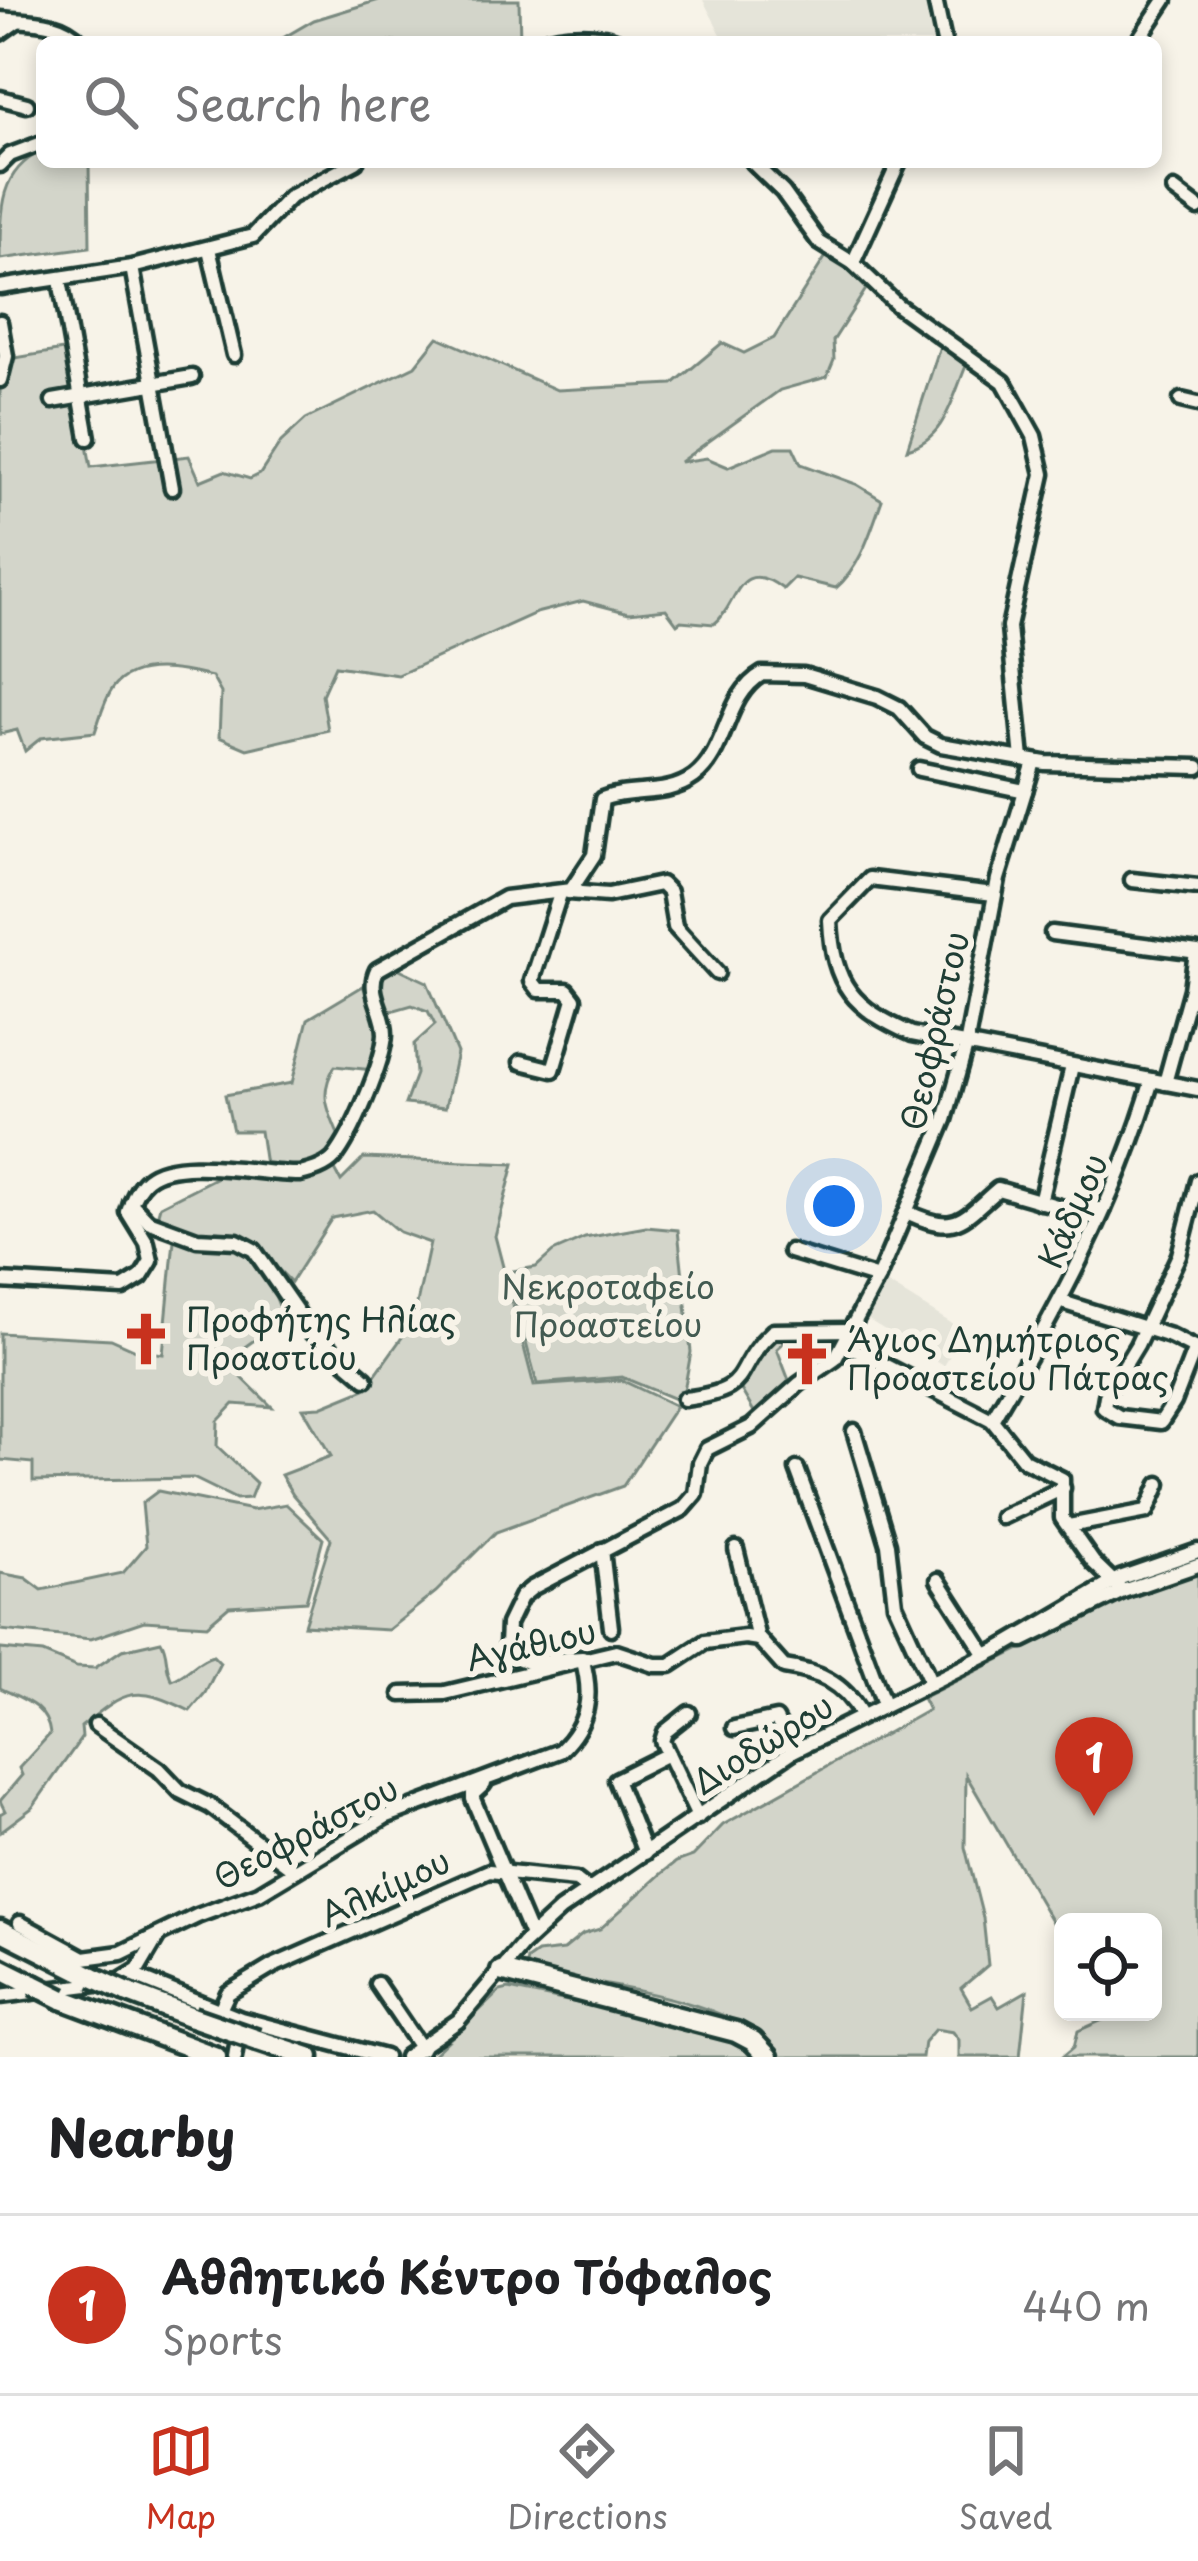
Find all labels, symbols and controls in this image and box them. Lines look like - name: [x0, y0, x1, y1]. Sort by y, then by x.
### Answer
- search box: [36, 36, 1162, 168]
- text: Search here: [174, 68, 431, 136]
- icon: search: [78, 69, 144, 135]
- street label: Θεοφράστου: [886, 926, 980, 1135]
- street label: Κάδμου: [1024, 1145, 1119, 1276]
- your location: [804, 1176, 864, 1236]
- park label: Νεκροταφείο Προαστείου: [501, 1260, 715, 1348]
- place label: Προφήτης Ηλίας Προαστίου: [186, 1293, 456, 1381]
- church icon: Προφήτης Ηλίας Προαστίου: [117, 1310, 175, 1368]
- place label: Άγιος Δημήτριος Προαστείου Πάτρας: [847, 1313, 1169, 1401]
- church icon: Άγιος Δημήτριος Προαστείου Πάτρας: [778, 1330, 836, 1388]
- street label: Αγάθιου: [461, 1604, 600, 1682]
- street label: Διοδώρου: [682, 1679, 842, 1805]
- pin: 1: [1055, 1717, 1133, 1816]
- street label: Θεοφράστου: [204, 1762, 406, 1901]
- street label: Αλκίμου: [311, 1834, 457, 1938]
- map controls: [1054, 1913, 1162, 2021]
- button: locate: [1054, 1913, 1162, 2021]
- text: Nearby: [48, 2097, 235, 2174]
- text: Αθλητικό Κέντρο Τόφαλος: [162, 2241, 772, 2309]
- text: 1: [78, 2275, 96, 2334]
- text: 440 m: [1022, 2275, 1150, 2334]
- text: Sports: [162, 2309, 282, 2368]
- tab: Map: [146, 2418, 216, 2540]
- tab: Directions: [507, 2418, 668, 2540]
- tab: Saved: [959, 2418, 1052, 2540]

